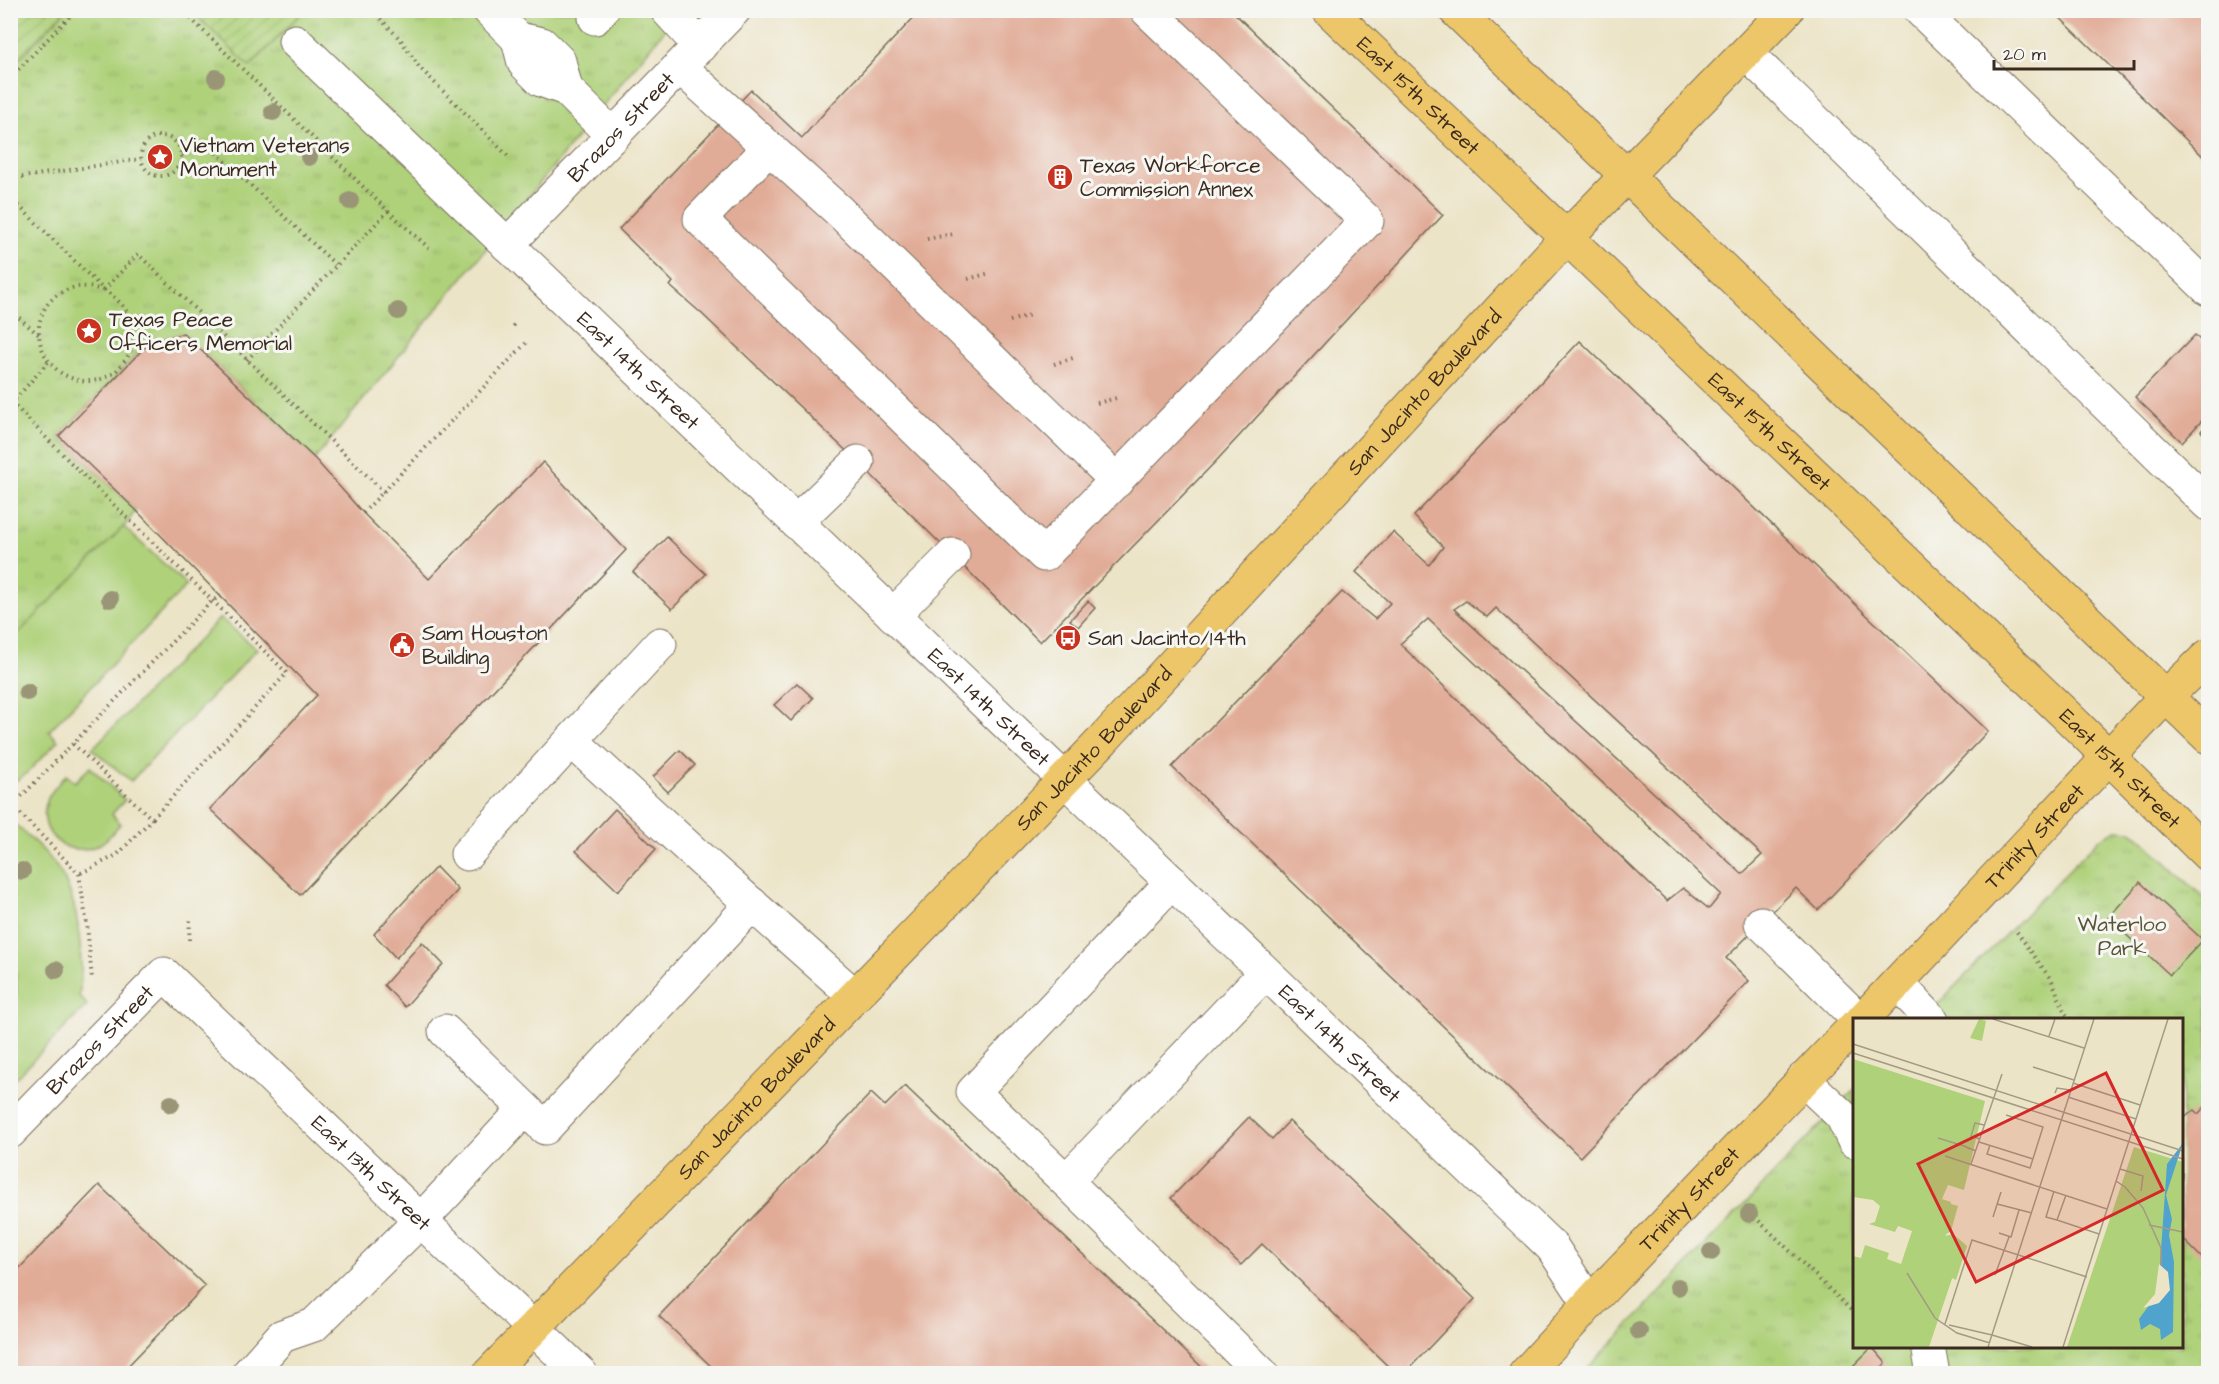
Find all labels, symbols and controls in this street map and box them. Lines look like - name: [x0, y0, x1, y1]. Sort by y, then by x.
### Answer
- street label: East 15th Street: [1351, 30, 1487, 162]
- scale bar: [1994, 33, 2134, 71]
- text: 20 m: [2003, 42, 2046, 67]
- street label: Brazos Street: [561, 65, 681, 189]
- place label: Vietnam Veterans Monument: [180, 131, 350, 184]
- place icon: Vietnam Veterans Monument: [145, 142, 175, 172]
- place label: Texas Workforce Commission Annex: [1080, 151, 1261, 204]
- building icon: Texas Workforce Commission Annex: [1045, 162, 1075, 192]
- street label: San Jacinto Boulevard: [1340, 302, 1508, 481]
- place label: Texas Peace Officers Memorial: [109, 305, 292, 358]
- street label: East 14th Street: [571, 305, 707, 437]
- place icon: Texas Peace Officers Memorial: [74, 316, 104, 346]
- street label: East 15th Street: [1702, 366, 1838, 498]
- place label: Sam Houston Building: [422, 619, 547, 674]
- bus stop icon: San Jacinto/14th: [1053, 623, 1083, 653]
- place label: San Jacinto/14th: [1088, 624, 1246, 653]
- public building icon: Sam Houston Building: [387, 630, 417, 660]
- street label: East 14th Street: [921, 641, 1057, 773]
- street label: San Jacinto Boulevard: [1008, 660, 1179, 837]
- street label: East 15th Street: [2053, 702, 2188, 835]
- street label: Trinity Street: [1978, 777, 2091, 895]
- park label: Waterloo Park: [2078, 910, 2167, 963]
- street label: Brazos Street: [40, 978, 161, 1101]
- street label: East 14th Street: [1272, 978, 1408, 1110]
- street label: San Jacinto Boulevard: [670, 1010, 842, 1186]
- inset map: [1853, 1018, 2183, 1348]
- street label: East 13th Street: [305, 1108, 438, 1238]
- street label: Trinity Street: [1632, 1140, 1747, 1258]

